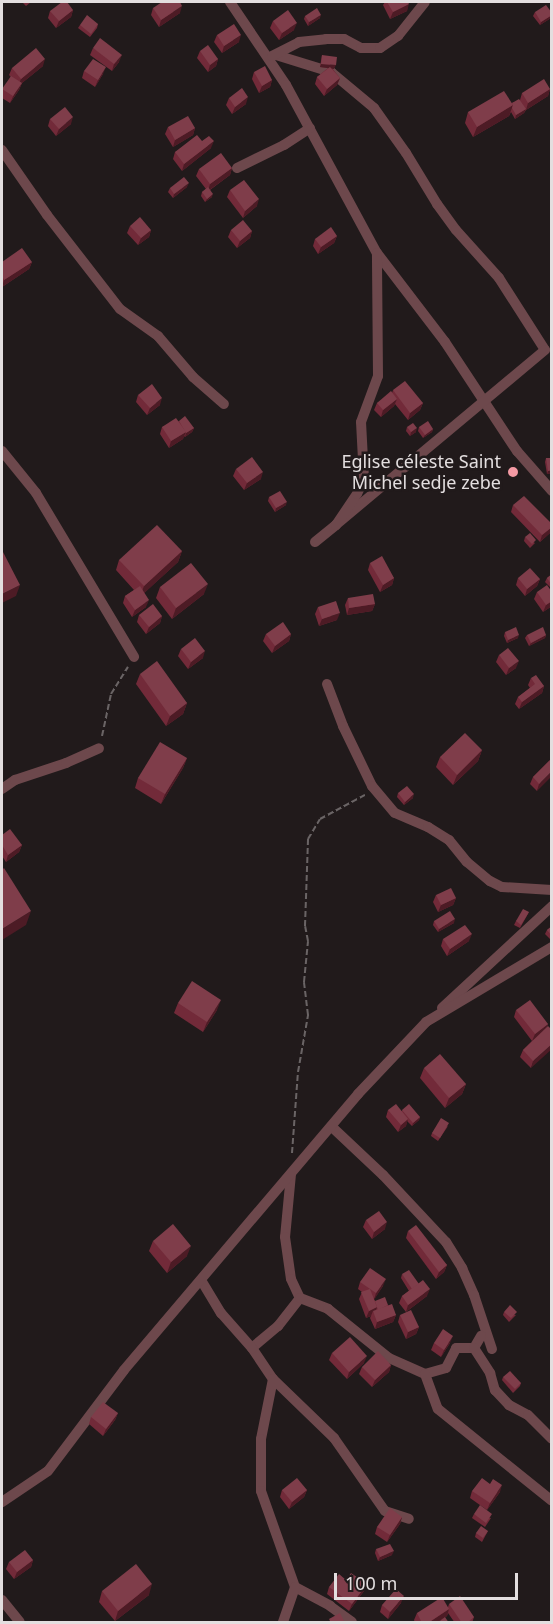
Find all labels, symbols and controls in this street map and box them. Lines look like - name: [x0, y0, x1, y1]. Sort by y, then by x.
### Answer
- place label: Eglise céleste Saint Michel sedje zebe: [341, 451, 501, 494]
- marker: Eglise céleste Saint Michel sedje zebe: [506, 465, 520, 479]
- scale bar: [337, 1561, 522, 1599]
- text: 100 m: [345, 1571, 397, 1595]

